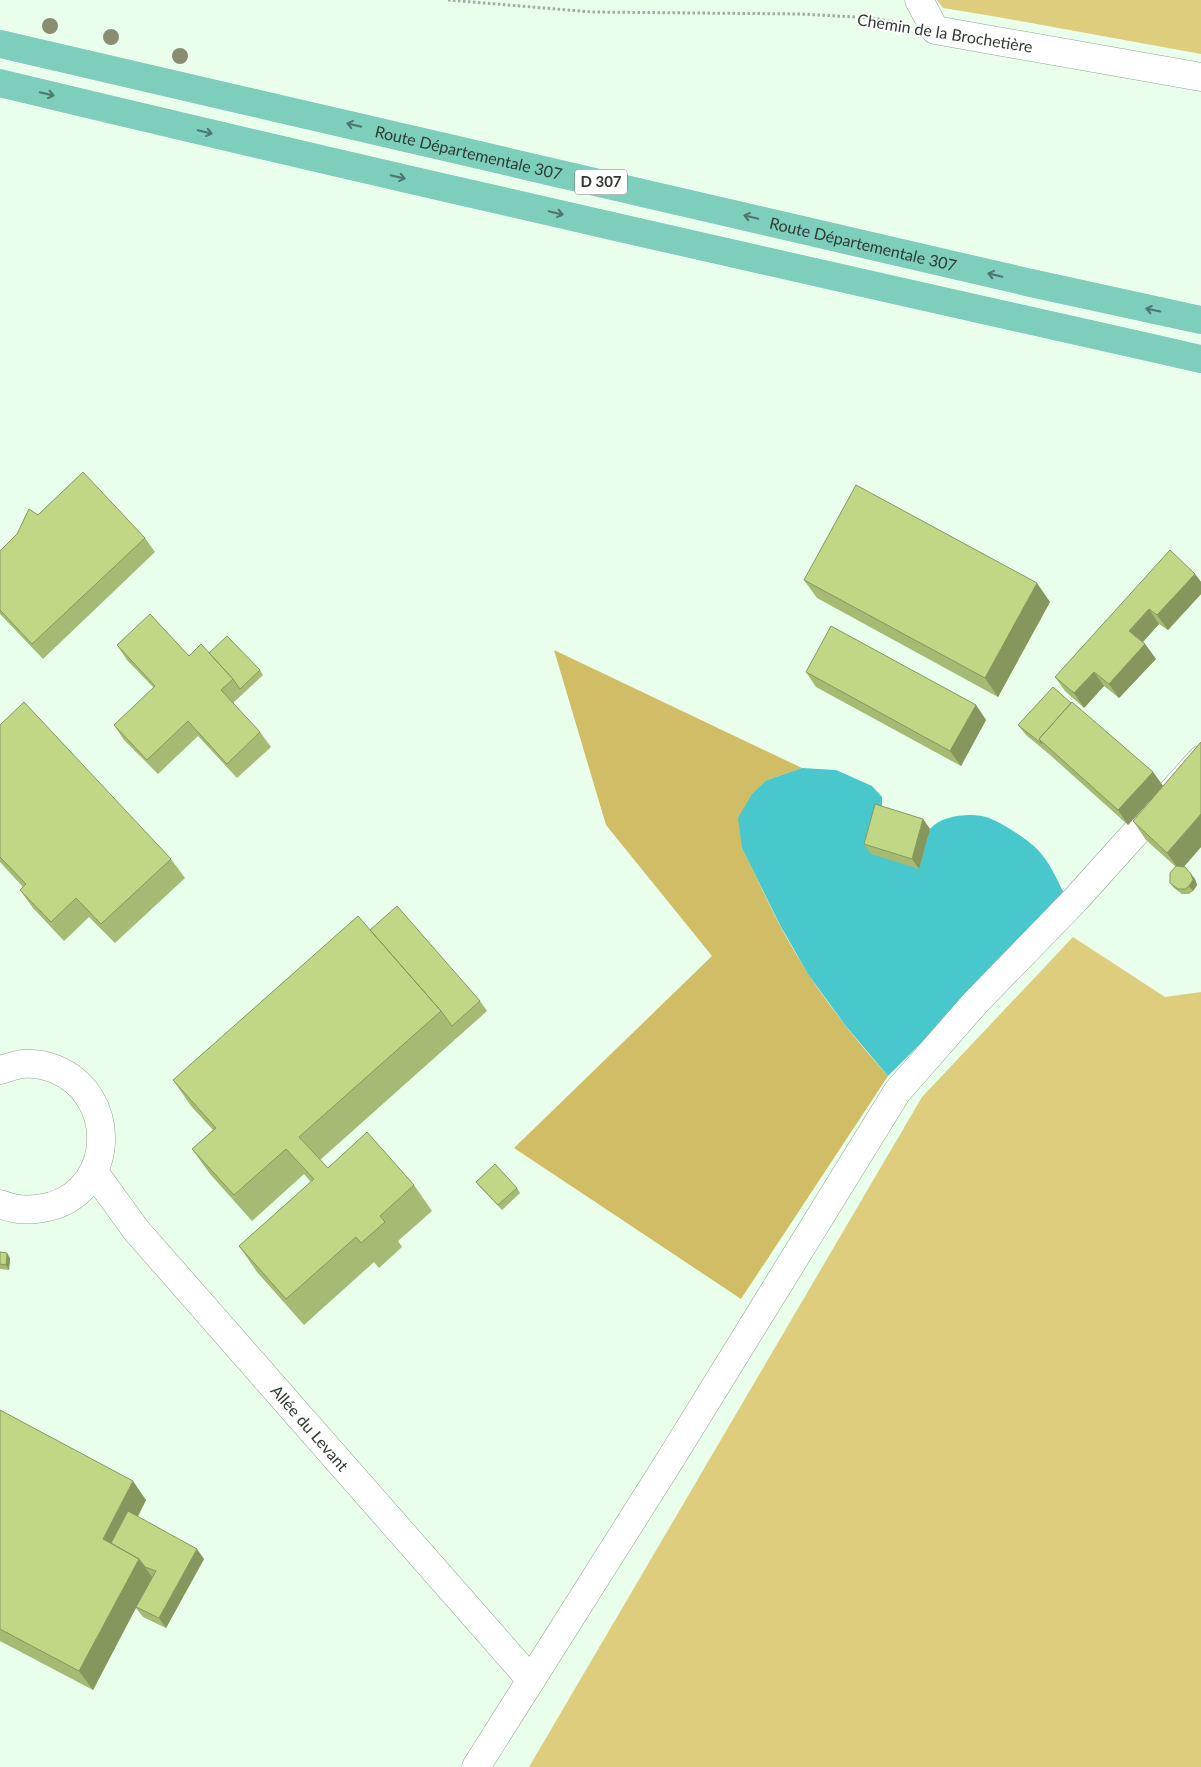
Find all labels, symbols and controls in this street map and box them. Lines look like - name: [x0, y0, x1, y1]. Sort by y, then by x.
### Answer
- street label: Chemin de la Brochetière: [856, 9, 1034, 56]
- one-way arrow: [39, 90, 55, 99]
- one-way arrow: [347, 120, 363, 129]
- street label: Route Départementale 307: [373, 121, 564, 183]
- one-way arrow: [197, 128, 213, 137]
- road number: D 307: [575, 170, 627, 194]
- one-way arrow: [389, 173, 405, 182]
- one-way arrow: [548, 209, 564, 218]
- one-way arrow: [744, 212, 760, 221]
- street label: Route Départementale 307: [768, 213, 959, 274]
- one-way arrow: [987, 270, 1003, 279]
- one-way arrow: [1146, 305, 1162, 314]
- street label: Allée du Levant: [267, 1381, 353, 1475]

